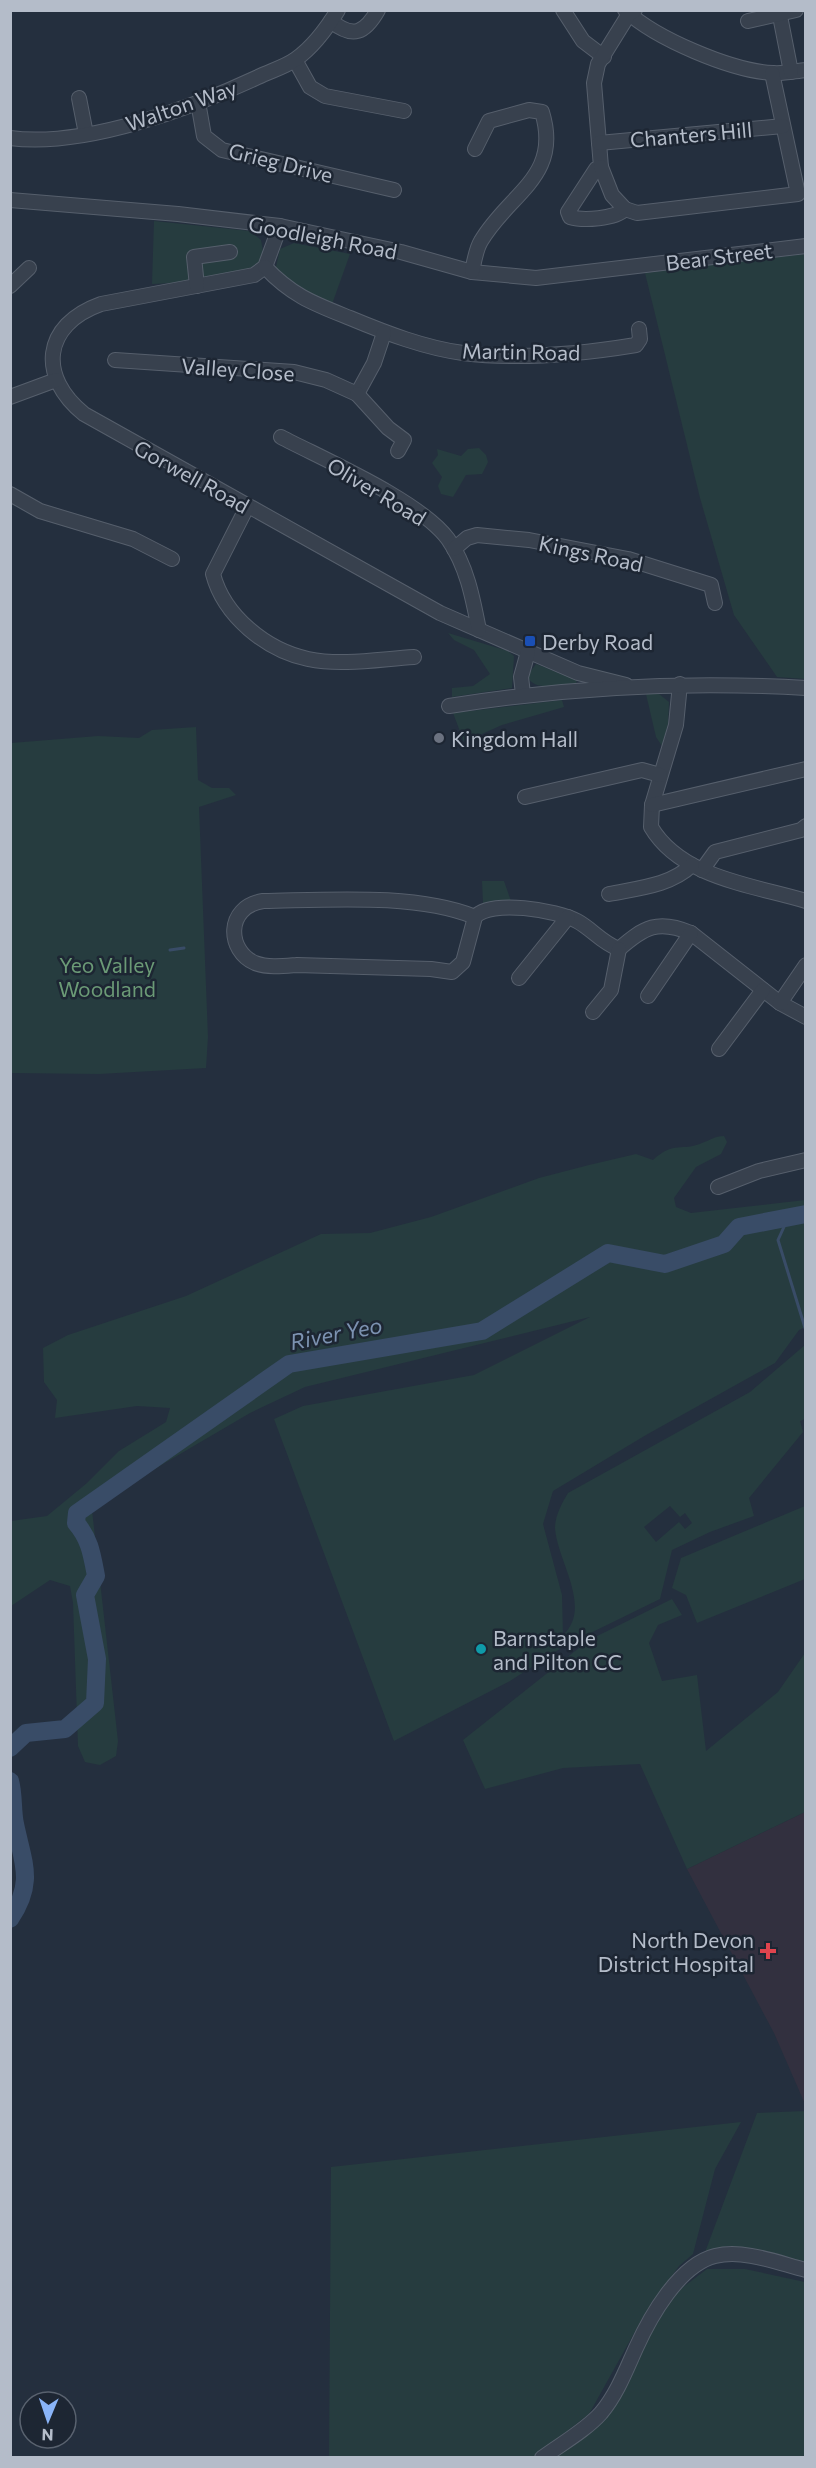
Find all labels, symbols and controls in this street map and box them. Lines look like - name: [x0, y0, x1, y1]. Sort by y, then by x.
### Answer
- street label: Walton Way: [122, 74, 240, 136]
- street label: Chanters Hill: [629, 116, 753, 152]
- street label: Grieg Drive: [226, 137, 336, 187]
- street label: Goodleigh Road: [247, 210, 399, 264]
- street label: Bear Street: [664, 237, 774, 275]
- street label: Martin Road: [462, 337, 580, 365]
- street label: Valley Close: [181, 353, 295, 385]
- street label: Gorwell Road: [130, 434, 254, 518]
- street label: Oliver Road: [323, 452, 431, 530]
- street label: Kings Road: [537, 530, 645, 576]
- place label: Derby Road: [542, 629, 653, 654]
- marker: Derby Road: [523, 634, 537, 648]
- place label: Kingdom Hall: [451, 726, 578, 751]
- marker: Kingdom Hall: [432, 731, 446, 745]
- park label: Yeo Valley Woodland: [58, 952, 156, 1001]
- water label: River Yeo: [288, 1311, 384, 1355]
- place label: Barnstaple and Pilton CC: [493, 1625, 622, 1674]
- marker: Barnstaple and Pilton CC: [474, 1642, 488, 1656]
- place label: North Devon District Hospital: [598, 1927, 754, 1976]
- marker: North Devon District Hospital: [759, 1942, 777, 1960]
- north arrow: [18, 2390, 78, 2450]
- text: N: [41, 2426, 54, 2445]

